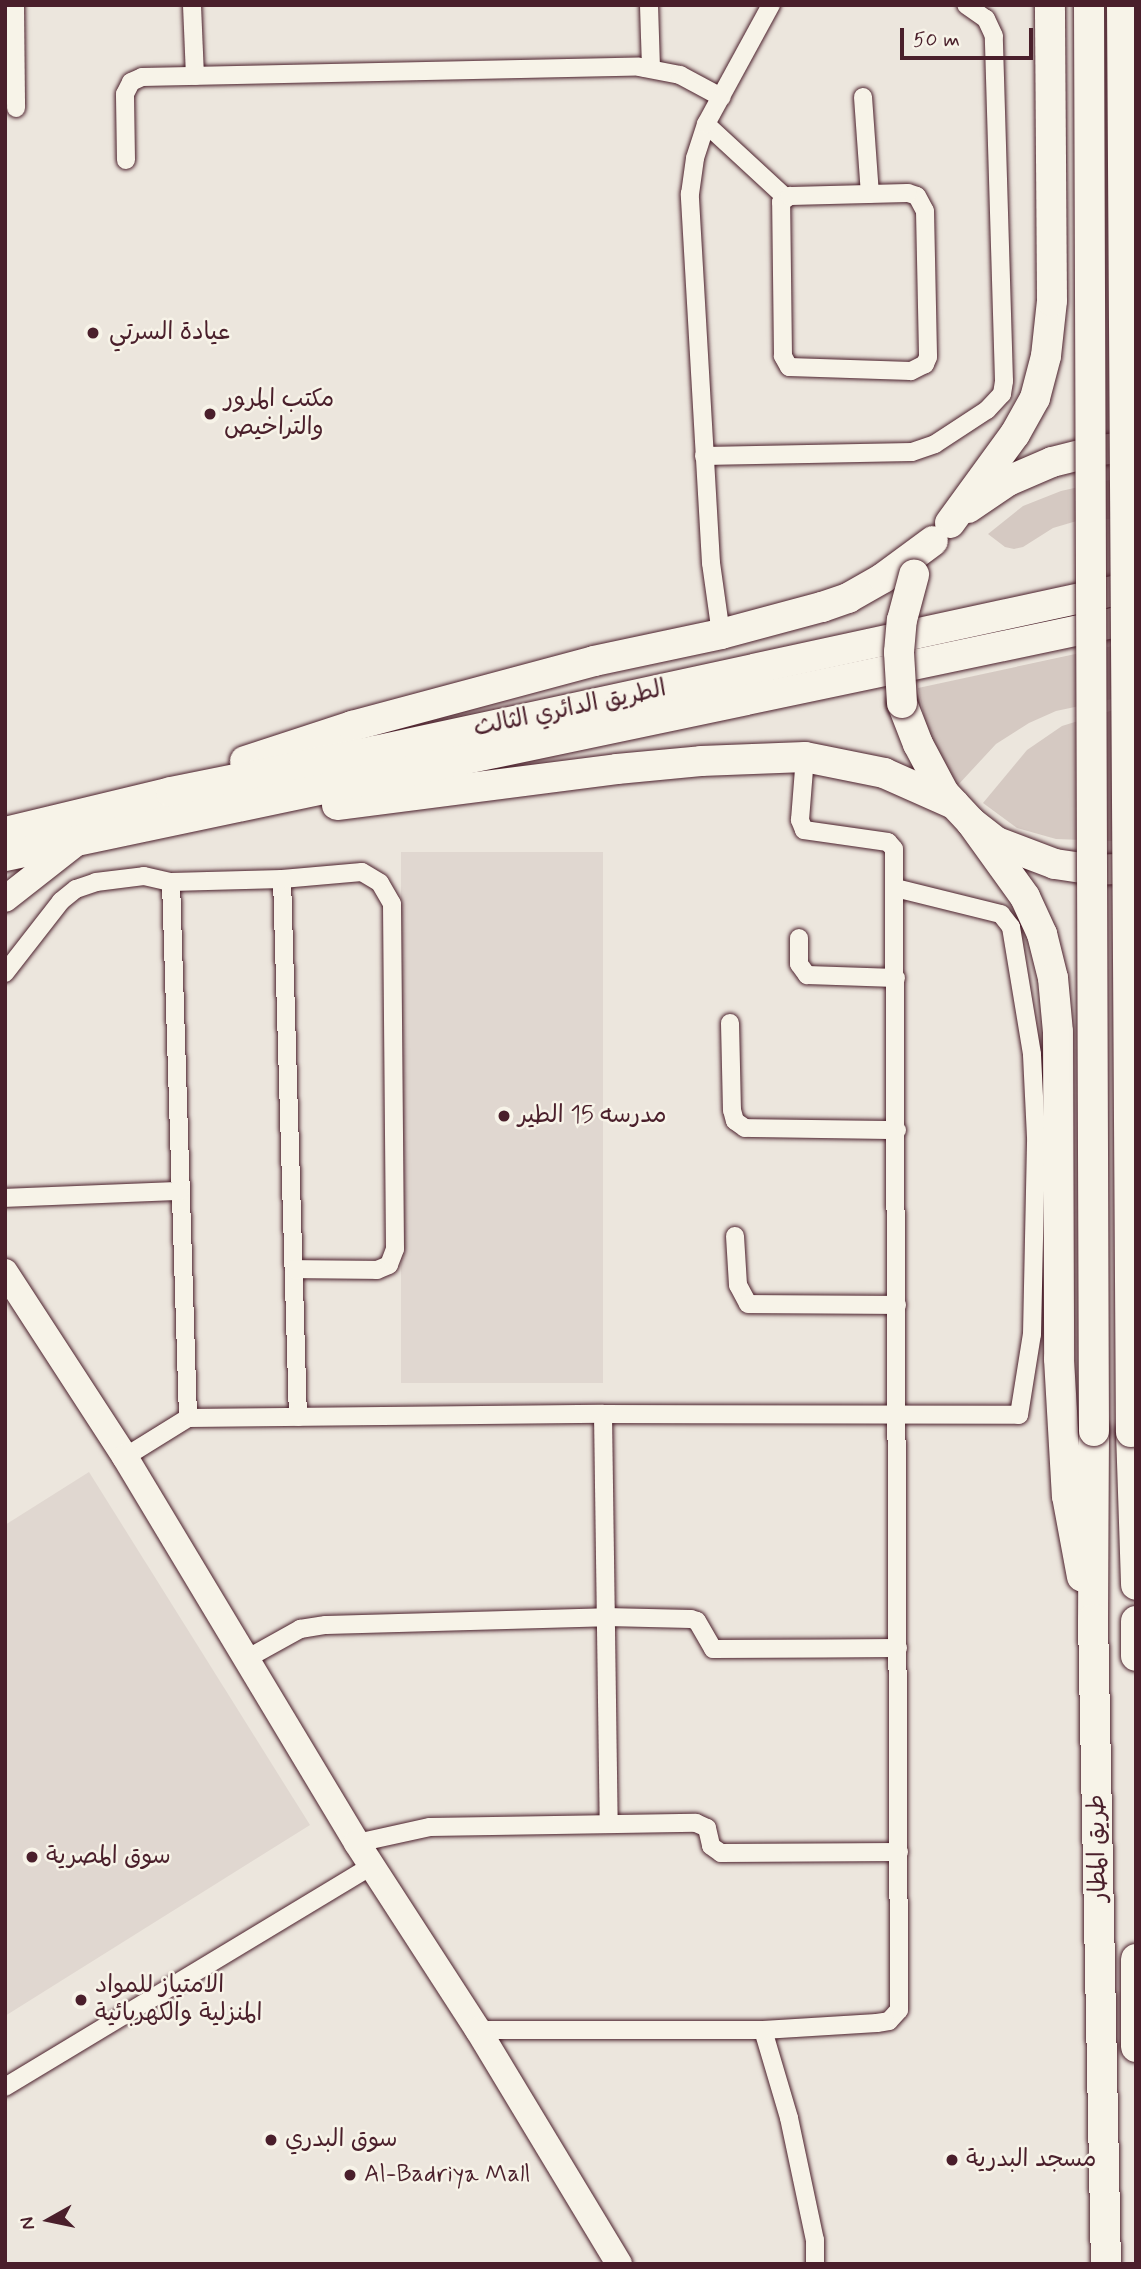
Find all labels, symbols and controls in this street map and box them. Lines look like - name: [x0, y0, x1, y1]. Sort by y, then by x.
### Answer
- scale bar: [903, 14, 1036, 58]
- text: 50 m: [913, 26, 960, 54]
- place label: عيادة السرتي: [109, 319, 230, 347]
- marker: عيادة السرتي: [83, 323, 103, 343]
- place label: مكتب المرور والتراخيص: [224, 386, 334, 442]
- marker: مكتب المرور والتراخيص: [202, 406, 218, 422]
- street label: الطريق الدائري الثالث: [471, 675, 669, 743]
- place label: مدرسه 15 الطير: [518, 1102, 667, 1130]
- marker: مدرسه 15 الطير: [496, 1108, 512, 1124]
- street label: طريق المطار: [1083, 1794, 1113, 1902]
- place label: سوق المصرية: [46, 1843, 171, 1871]
- marker: سوق المصرية: [24, 1849, 40, 1865]
- place label: الامتياز للمواد المنزلية والكهربائية: [95, 1972, 262, 2028]
- marker: الامتياز للمواد المنزلية والكهربائية: [73, 1992, 89, 2008]
- place label: سوق البدري: [285, 2126, 398, 2154]
- marker: سوق البدري: [263, 2132, 279, 2148]
- place label: مسجد البدرية: [966, 2146, 1097, 2174]
- marker: مسجد البدرية: [944, 2152, 960, 2168]
- place label: Al-Badriya Mall: [364, 2161, 529, 2189]
- marker: Al-Badriya Mall: [342, 2167, 358, 2183]
- north arrow: [14, 2185, 84, 2255]
- text: N: [14, 2215, 41, 2232]

